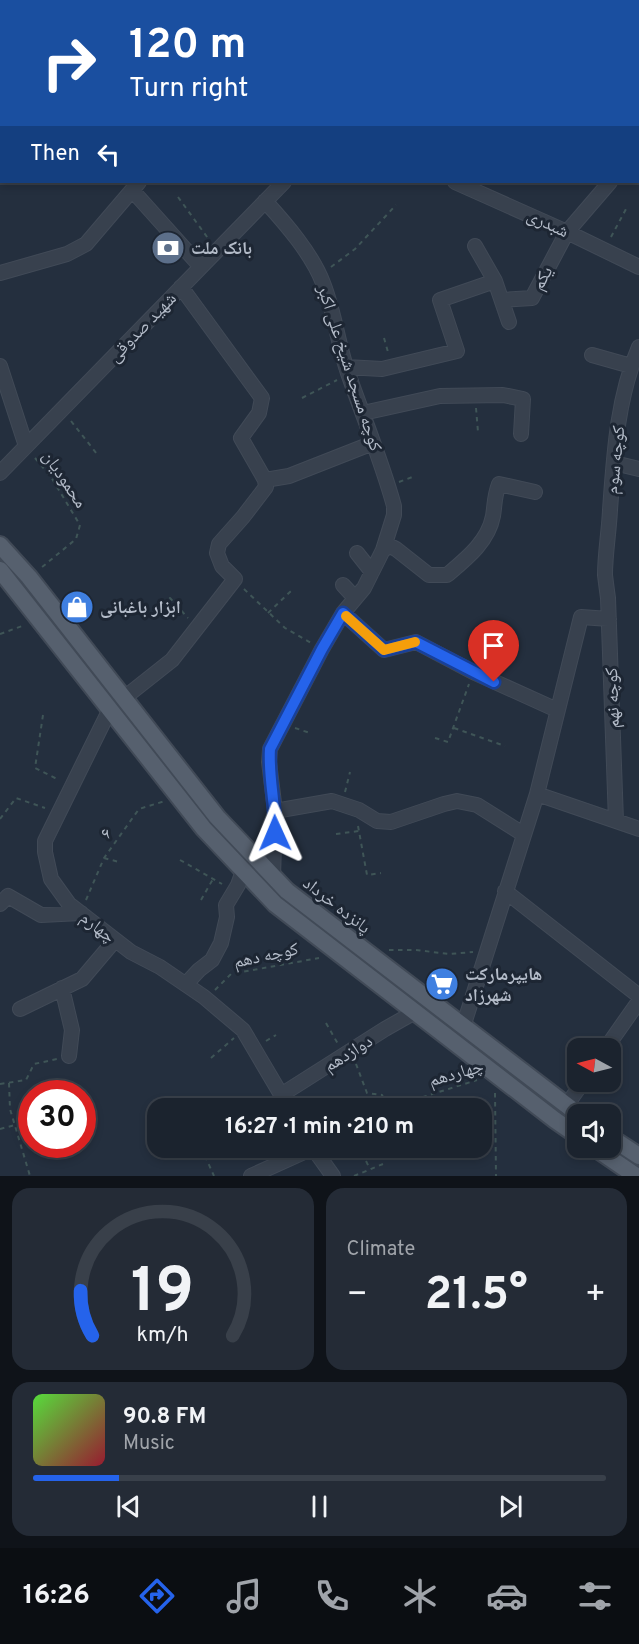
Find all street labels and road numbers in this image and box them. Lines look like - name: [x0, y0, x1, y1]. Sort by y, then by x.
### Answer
- street label: شبدری: [523, 205, 572, 244]
- street label: یکم: [527, 263, 559, 295]
- street label: کوچه مسجد شیخ علی اکبر: [311, 281, 386, 455]
- street label: شهید صدوقی: [104, 288, 182, 368]
- street label: کوچه سوم: [601, 424, 632, 496]
- street label: محمودیان: [36, 447, 91, 513]
- street label: کوچه نهم: [601, 667, 626, 729]
- street label: ۶: [95, 824, 119, 844]
- street label: پانزده خرداد: [298, 873, 375, 940]
- street label: چهارم: [75, 907, 119, 949]
- street label: کوچه دهم: [232, 938, 301, 975]
- street label: دوازدهم: [320, 1030, 377, 1078]
- street label: چهاردهم: [426, 1056, 486, 1093]

